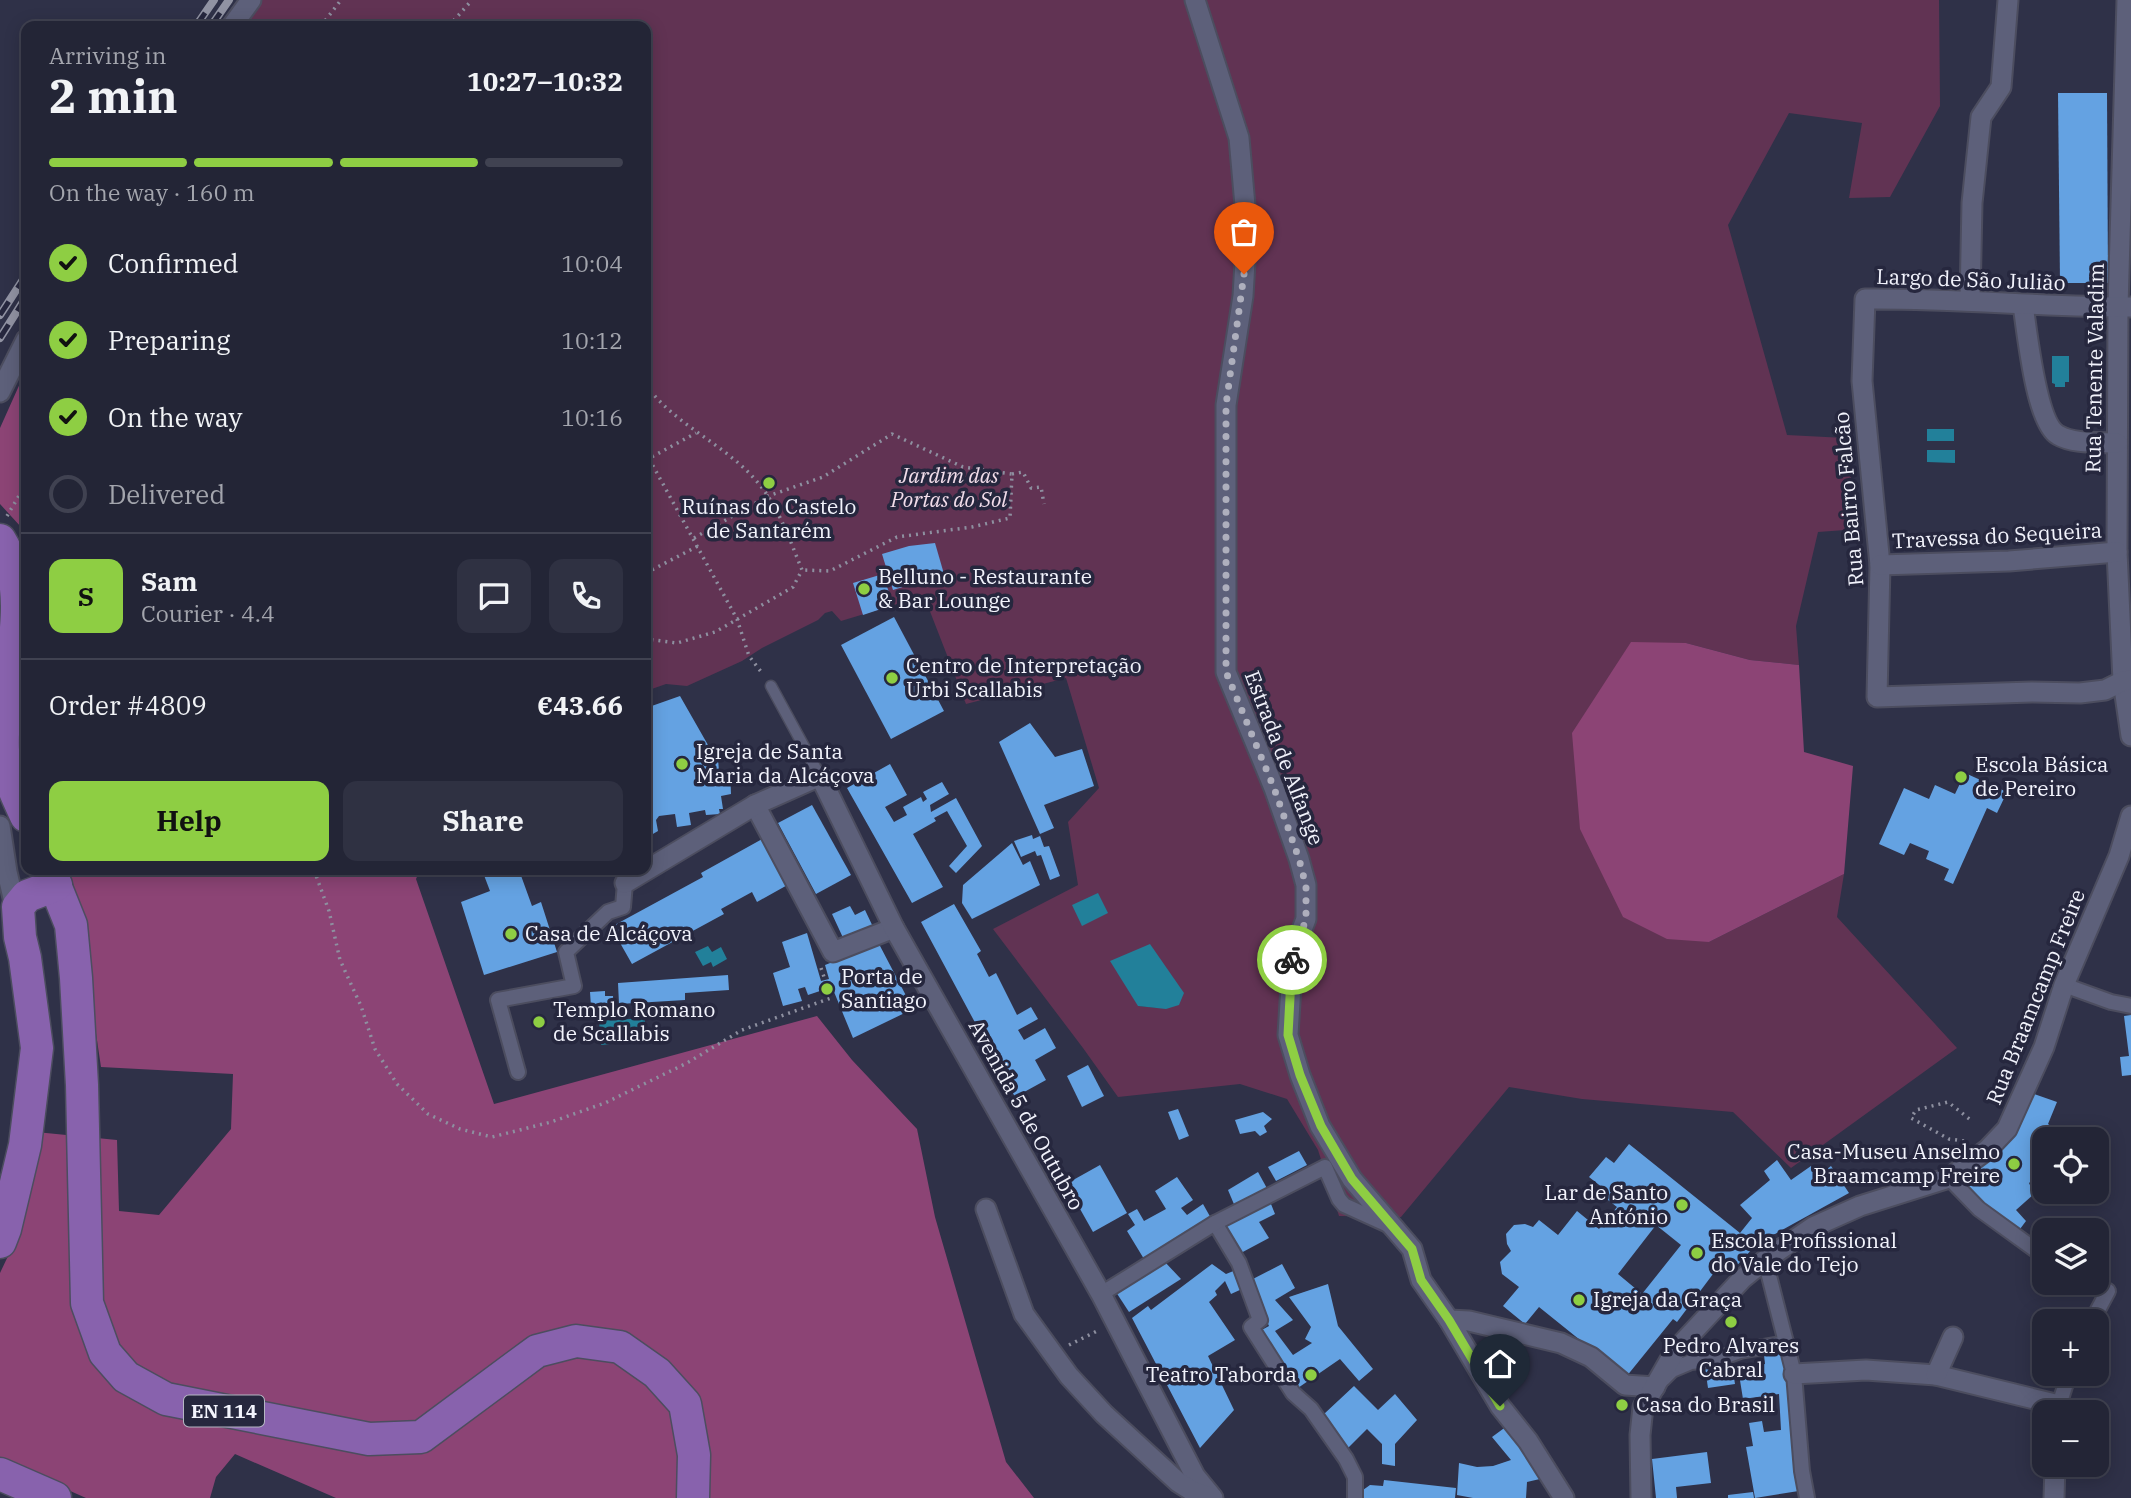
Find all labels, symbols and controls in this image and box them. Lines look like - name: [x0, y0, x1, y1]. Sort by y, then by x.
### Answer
- text: Arriving in: [49, 40, 166, 70]
- text: 10:27–10:32: [467, 64, 623, 98]
- text: 2 min: [49, 66, 178, 126]
- text: On the way · 160 m: [49, 177, 255, 207]
- pin: [1214, 202, 1274, 274]
- icon: bag: [1225, 213, 1263, 251]
- icon: check: [49, 244, 87, 282]
- text: Confirmed: [108, 246, 239, 280]
- text: 10:04: [561, 248, 623, 278]
- street label: Largo de São Julião: [1876, 262, 2066, 296]
- street label: Rua Tenente Valadim: [2078, 263, 2110, 473]
- icon: check: [49, 321, 87, 359]
- text: Preparing: [108, 323, 230, 357]
- text: 10:12: [561, 325, 623, 355]
- icon: check: [49, 398, 87, 436]
- text: On the way: [108, 400, 242, 434]
- text: 10:16: [561, 402, 623, 432]
- street label: Rua Bairro Falcão: [1826, 411, 1870, 587]
- park label: Jardim das Portas do Sol: [890, 461, 1008, 513]
- marker: Ruínas do Castelo de Santarém: [761, 475, 777, 491]
- text: Delivered: [108, 477, 225, 511]
- place label: Ruínas do Castelo de Santarém: [682, 492, 856, 544]
- street label: Travessa do Sequeira: [1891, 516, 2103, 554]
- button: chat: [457, 559, 531, 633]
- button: phone: [549, 559, 623, 633]
- place label: Belluno - Restaurante & Bar Lounge: [878, 562, 1092, 614]
- text: Sam: [141, 564, 197, 598]
- text: S: [78, 579, 94, 613]
- marker: Belluno - Restaurante & Bar Lounge: [856, 581, 872, 597]
- text: Courier · 4.4: [141, 598, 275, 628]
- place label: Centro de Interpretação Urbi Scallabis: [906, 651, 1141, 703]
- street label: Estrada de Alfange: [1239, 666, 1331, 849]
- marker: Centro de Interpretação Urbi Scallabis: [884, 670, 900, 686]
- text: Order #4809: [49, 688, 207, 722]
- text: €43.66: [537, 688, 623, 722]
- place label: Igreja de Santa Maria da Alcáçova: [696, 737, 875, 789]
- place label: Escola Básica de Pereiro: [1975, 750, 2108, 802]
- marker: Igreja de Santa Maria da Alcáçova: [674, 756, 690, 772]
- marker: Escola Básica de Pereiro: [1953, 769, 1969, 785]
- button: Help: [49, 781, 329, 861]
- button: Share: [343, 781, 623, 861]
- street label: Rua Braamcamp Freire: [1979, 885, 2091, 1109]
- place label: Casa de Alcáçova: [525, 919, 693, 947]
- courier: [1257, 925, 1327, 995]
- marker: Casa de Alcáçova: [503, 926, 519, 942]
- icon: bike: [1273, 941, 1311, 979]
- place label: Porta de Santiago: [841, 962, 927, 1014]
- marker: Porta de Santiago: [819, 981, 835, 997]
- place label: Templo Romano de Scallabis: [553, 995, 715, 1047]
- marker: Templo Romano de Scallabis: [531, 1014, 547, 1030]
- street label: Avenida 5 de Outubro: [963, 1014, 1091, 1215]
- map controls: [2032, 1127, 2109, 1477]
- button: locate: [2032, 1127, 2109, 1204]
- place label: Casa-Museu Anselmo Braamcamp Freire: [1787, 1137, 2000, 1189]
- marker: Casa-Museu Anselmo Braamcamp Freire: [2006, 1156, 2022, 1172]
- place label: Lar de Santo António: [1544, 1178, 1668, 1230]
- marker: Lar de Santo António: [1674, 1197, 1690, 1213]
- button: layers: [2032, 1218, 2109, 1295]
- place label: Escola Profissional do Vale do Tejo: [1711, 1226, 1897, 1278]
- marker: Escola Profissional do Vale do Tejo: [1689, 1245, 1705, 1261]
- place label: Igreja da Graça: [1593, 1285, 1742, 1313]
- marker: Igreja da Graça: [1571, 1292, 1587, 1308]
- button: +: [2032, 1309, 2109, 1386]
- marker: Pedro Alvares Cabral: [1723, 1314, 1739, 1330]
- place label: Pedro Alvares Cabral: [1663, 1331, 1799, 1383]
- pin: [1470, 1334, 1530, 1406]
- icon: home: [1481, 1345, 1519, 1383]
- place label: Teatro Taborda: [1146, 1360, 1297, 1388]
- marker: Teatro Taborda: [1303, 1367, 1319, 1383]
- place label: Casa do Brasil: [1636, 1390, 1775, 1418]
- road number: EN 114: [184, 1396, 264, 1427]
- marker: Casa do Brasil: [1614, 1397, 1630, 1413]
- button: −: [2032, 1400, 2109, 1477]

